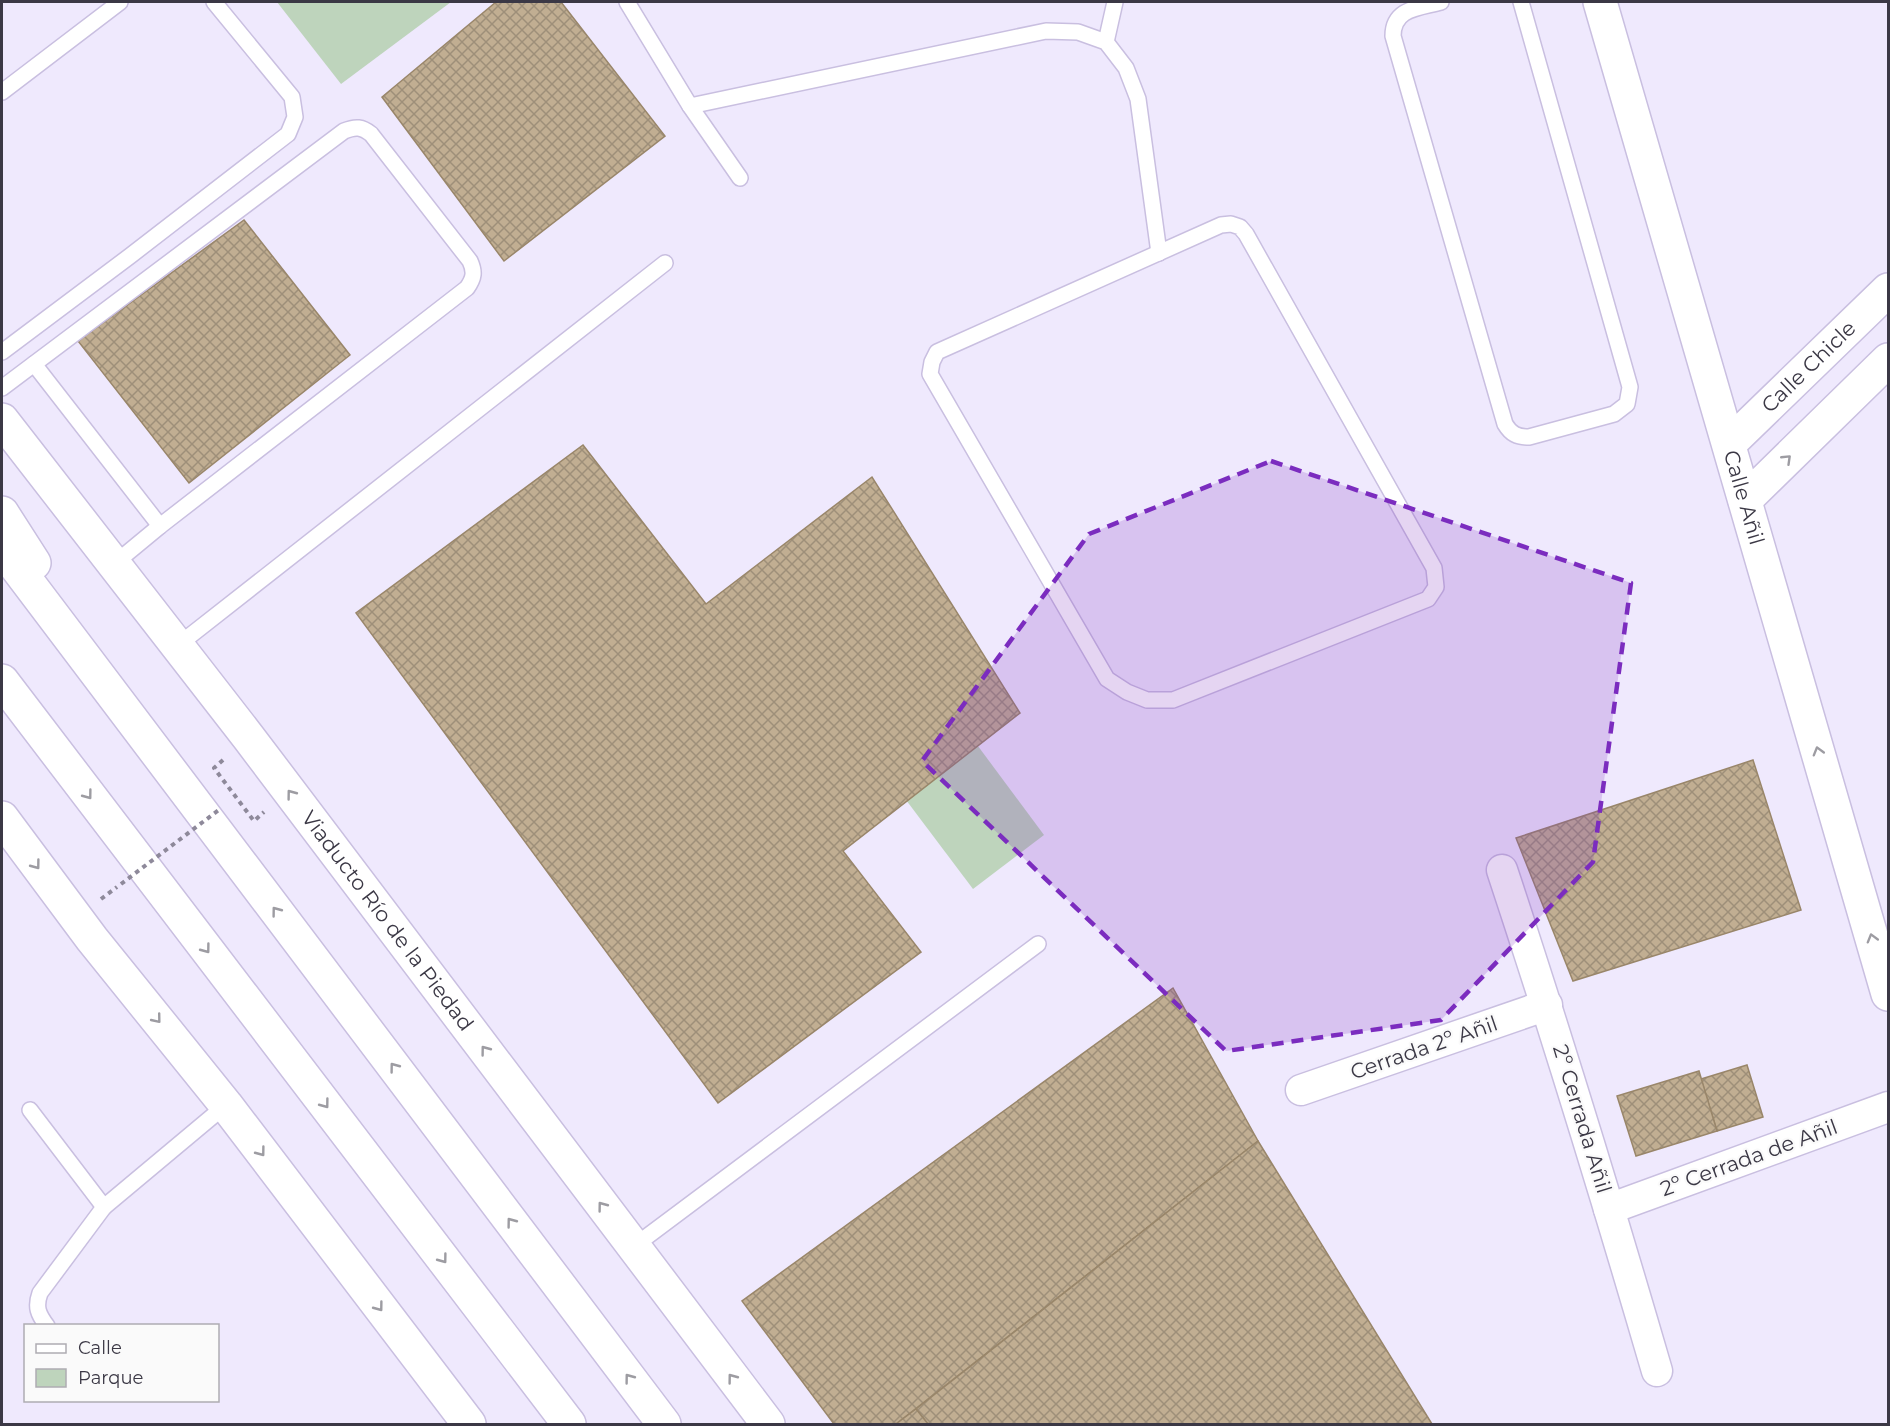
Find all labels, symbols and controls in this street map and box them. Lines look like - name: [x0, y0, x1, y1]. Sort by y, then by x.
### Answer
- street label: Calle Chicle: [1756, 315, 1861, 418]
- street label: Calle Añil: [1719, 447, 1770, 548]
- one-way arrow: [1780, 455, 1790, 466]
- one-way arrow: [1813, 746, 1825, 756]
- one-way arrow: [81, 788, 92, 799]
- one-way arrow: [287, 789, 298, 800]
- street label: Viaducto Río de la Piedad: [297, 806, 479, 1036]
- one-way arrow: [29, 859, 40, 870]
- one-way arrow: [273, 907, 284, 918]
- one-way arrow: [1867, 933, 1879, 944]
- one-way arrow: [199, 943, 210, 954]
- street label: Cerrada 2º Añil: [1347, 1011, 1501, 1084]
- one-way arrow: [149, 1012, 160, 1023]
- street label: 2º Cerrada Añil: [1548, 1042, 1617, 1196]
- one-way arrow: [481, 1046, 492, 1057]
- one-way arrow: [390, 1062, 401, 1073]
- one-way arrow: [317, 1098, 328, 1109]
- street label: 2º Cerrada de Añil: [1657, 1114, 1841, 1201]
- one-way arrow: [254, 1145, 265, 1156]
- one-way arrow: [598, 1201, 609, 1212]
- one-way arrow: [508, 1218, 519, 1229]
- one-way arrow: [436, 1253, 447, 1264]
- one-way arrow: [372, 1300, 383, 1311]
- legend: [24, 1324, 219, 1402]
- text: Calle: [78, 1337, 122, 1359]
- text: Parque: [78, 1367, 144, 1389]
- one-way arrow: [625, 1373, 636, 1384]
- one-way arrow: [729, 1373, 740, 1384]

